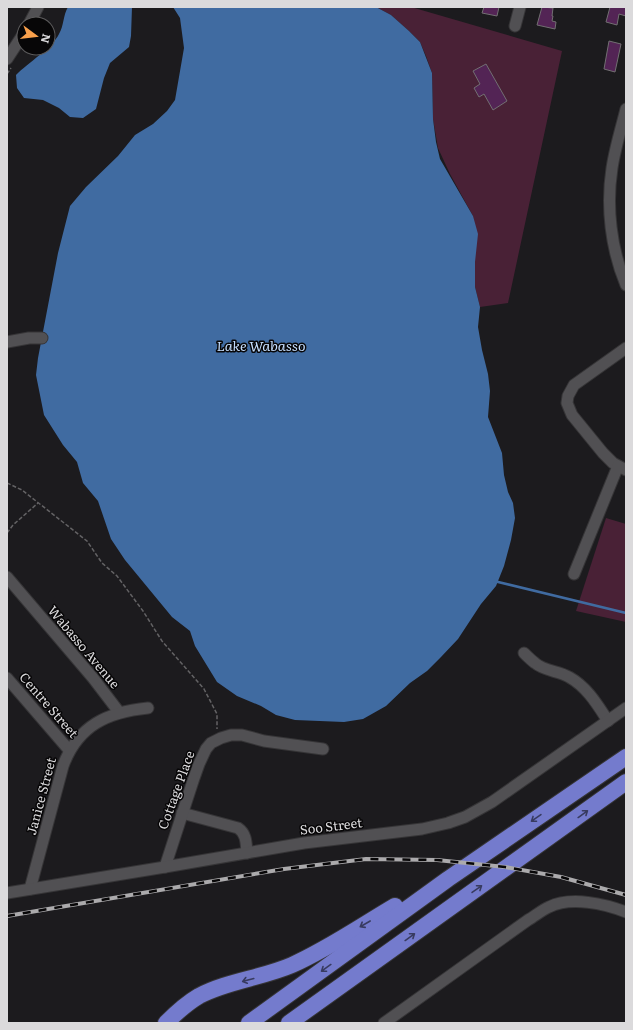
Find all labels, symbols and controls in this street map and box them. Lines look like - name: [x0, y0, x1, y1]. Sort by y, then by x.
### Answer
- north arrow: [16, 16, 56, 56]
- text: N: [38, 32, 56, 45]
- water label: Lake Wabasso: [217, 335, 305, 355]
- street label: Wabasso Avenue: [44, 601, 125, 692]
- street label: Centre Street: [15, 668, 84, 742]
- street label: Cottage Place: [152, 748, 199, 832]
- street label: Janice Street: [21, 754, 60, 837]
- one-way arrow: [577, 810, 588, 818]
- street label: Soo Street: [299, 812, 364, 839]
- one-way arrow: [531, 814, 542, 822]
- one-way arrow: [471, 885, 482, 893]
- one-way arrow: [359, 921, 371, 929]
- one-way arrow: [404, 933, 415, 941]
- one-way arrow: [321, 963, 332, 972]
- one-way arrow: [242, 977, 255, 984]

